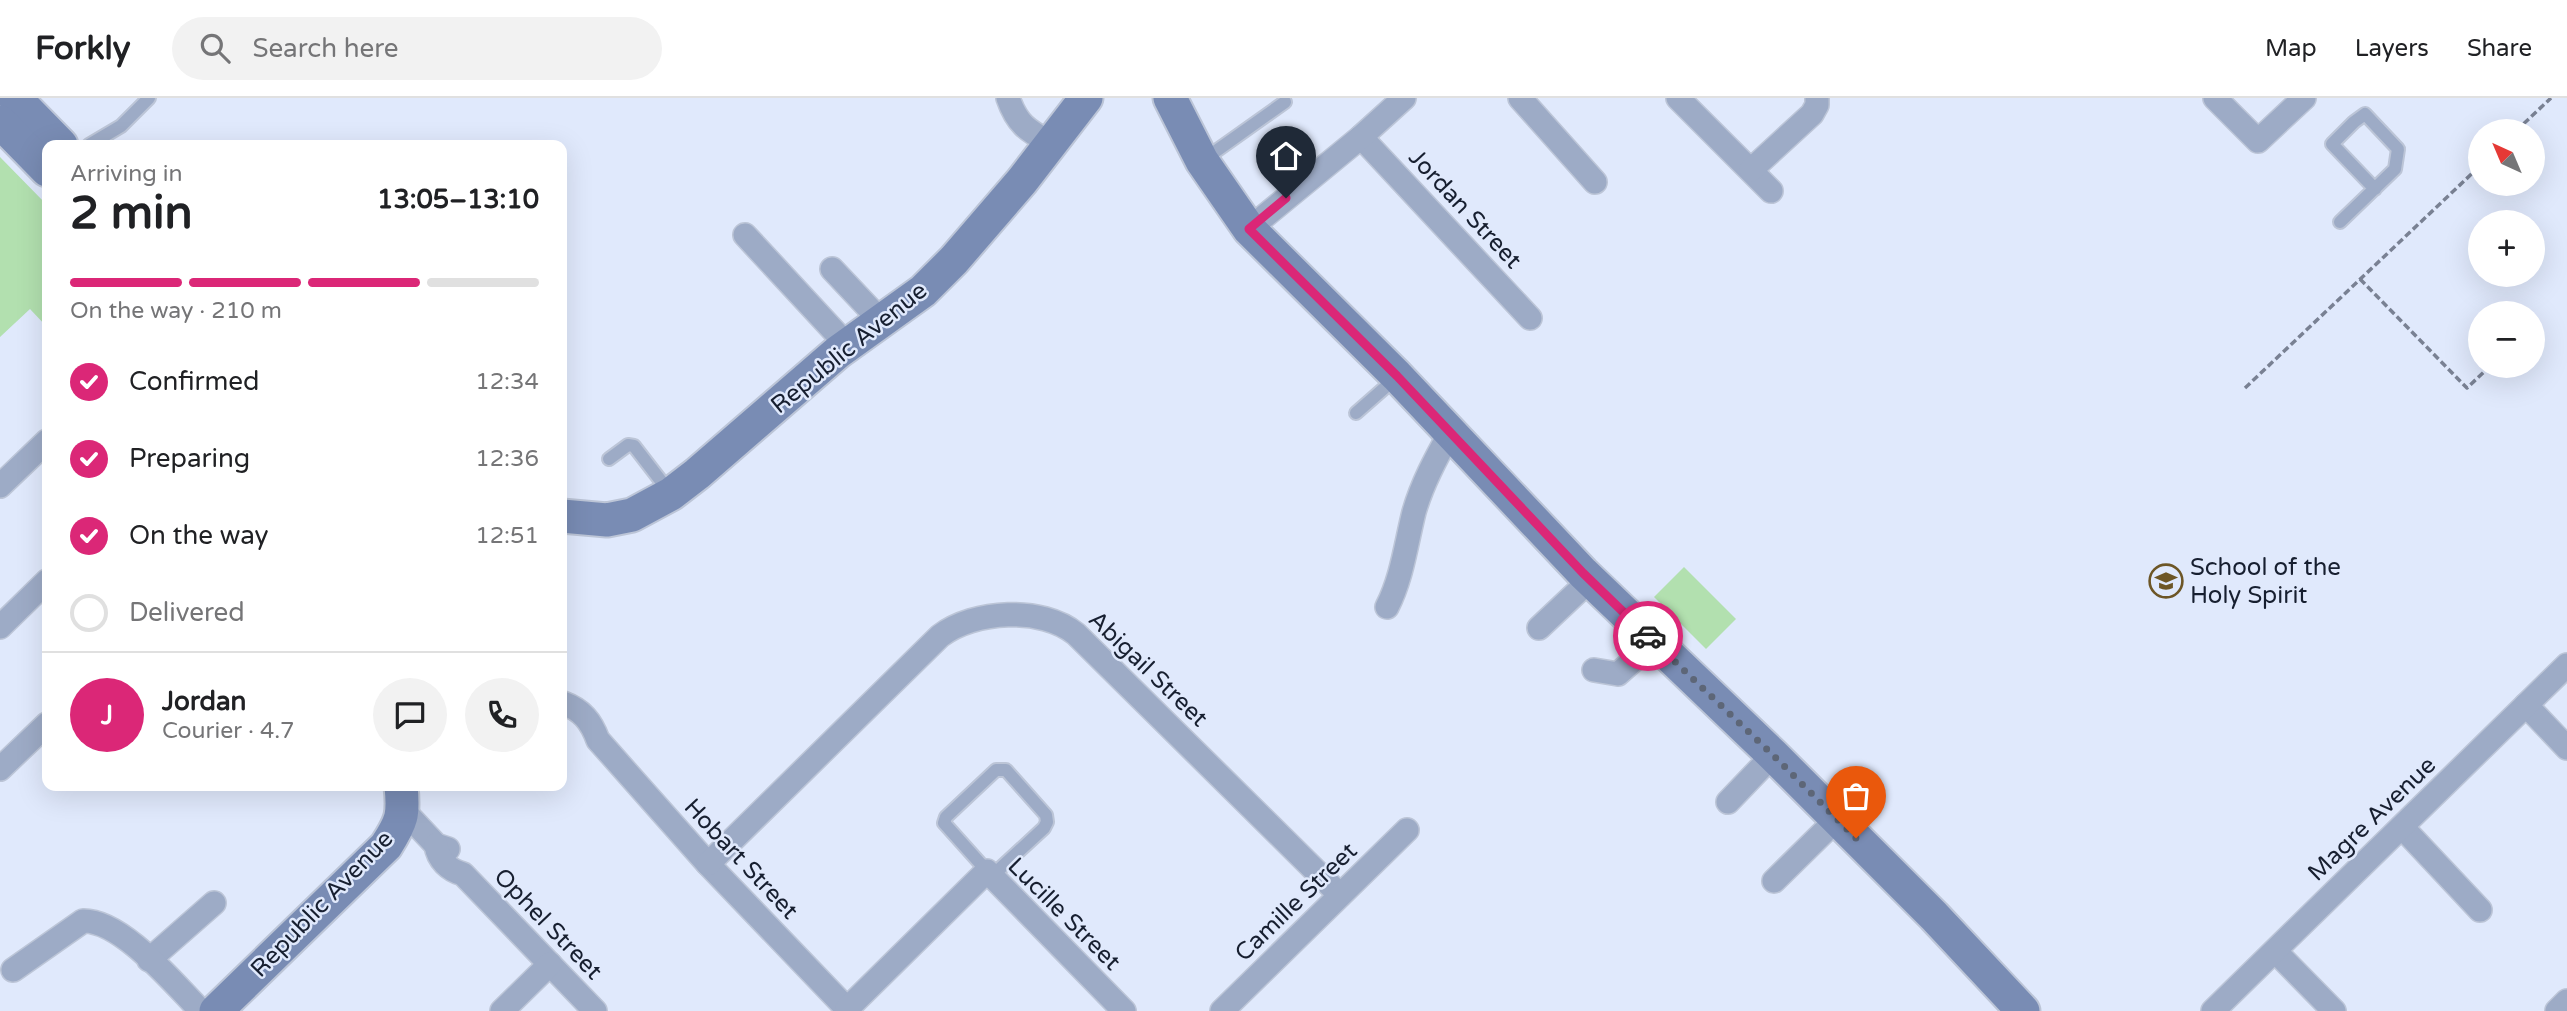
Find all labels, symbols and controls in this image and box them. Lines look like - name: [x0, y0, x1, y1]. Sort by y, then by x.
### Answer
- search box: [172, 17, 662, 80]
- text: Forkly: [35, 29, 130, 68]
- icon: search: [196, 29, 234, 67]
- text: Search here: [252, 33, 399, 64]
- text: Map: [2265, 34, 2317, 63]
- text: Layers: [2355, 34, 2429, 63]
- text: Share: [2467, 34, 2532, 63]
- north arrow: [2468, 119, 2544, 196]
- map controls: [2468, 119, 2545, 378]
- pin: [1256, 126, 1316, 198]
- icon: home: [1267, 137, 1305, 175]
- street label: Jordan Street: [1402, 143, 1528, 275]
- text: Arriving in: [70, 160, 183, 188]
- text: 13:05–13:10: [377, 184, 539, 215]
- text: 2 min: [70, 186, 193, 241]
- button: +: [2468, 210, 2545, 287]
- street label: Republic Avenue: [765, 276, 933, 420]
- text: On the way · 210 m: [70, 297, 282, 325]
- button: −: [2468, 301, 2545, 378]
- icon: check: [70, 363, 108, 401]
- text: Confirmed: [129, 366, 259, 397]
- text: 12:34: [475, 368, 539, 396]
- icon: check: [70, 440, 108, 478]
- text: Preparing: [129, 443, 250, 474]
- text: 12:36: [475, 445, 539, 473]
- icon: check: [70, 517, 108, 555]
- text: On the way: [129, 520, 269, 551]
- text: 12:51: [475, 522, 539, 550]
- place label: School of the Holy Spirit: [2190, 553, 2341, 610]
- school or university icon: School of the Holy Spirit: [2147, 562, 2185, 600]
- text: Delivered: [129, 597, 245, 628]
- courier: [1613, 601, 1683, 671]
- street label: Abigail Street: [1082, 605, 1214, 733]
- icon: car: [1629, 617, 1667, 655]
- button: chat: [373, 678, 447, 752]
- button: phone: [465, 678, 539, 752]
- text: Jordan: [162, 686, 246, 717]
- text: J: [101, 700, 113, 731]
- text: Courier · 4.7: [162, 717, 295, 745]
- street label: Magre Avenue: [2302, 751, 2442, 887]
- pin: [1826, 766, 1886, 838]
- icon: bag: [1837, 777, 1875, 815]
- street label: Hobart Street: [678, 793, 804, 925]
- street label: Republic Avenue: [245, 825, 399, 983]
- street label: Camille Street: [1229, 837, 1363, 967]
- street label: Lucille Street: [1002, 852, 1126, 976]
- street label: Ophel Street: [488, 862, 608, 986]

